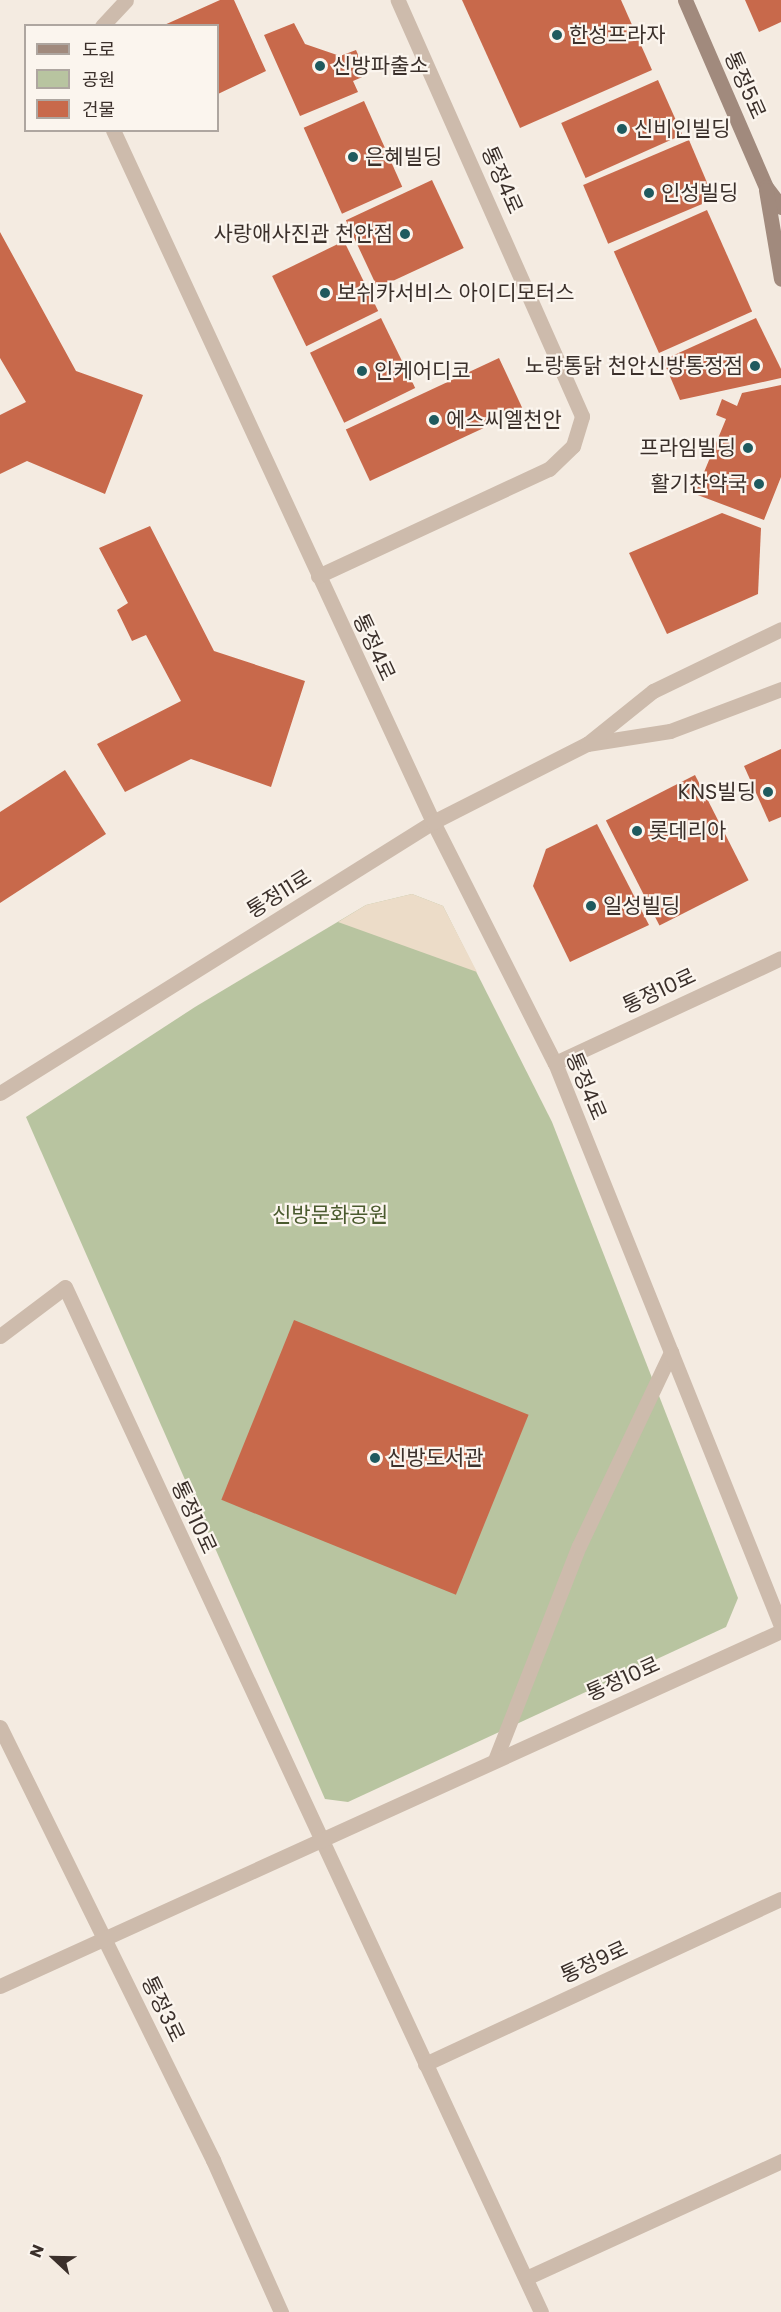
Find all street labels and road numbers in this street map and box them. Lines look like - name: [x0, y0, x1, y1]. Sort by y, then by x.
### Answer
- street label: 통정5로: [719, 47, 771, 123]
- street label: 통정4로: [476, 142, 528, 218]
- street label: 통정4로: [348, 609, 400, 685]
- street label: 통정11로: [242, 864, 316, 924]
- street label: 통정10로: [618, 963, 700, 1019]
- street label: 통정4로: [560, 1048, 612, 1124]
- street label: 통정10로: [166, 1476, 222, 1558]
- street label: 통정10로: [582, 1652, 664, 1706]
- street label: 통정9로: [556, 1936, 632, 1988]
- street label: 통정3로: [136, 1972, 190, 2046]

